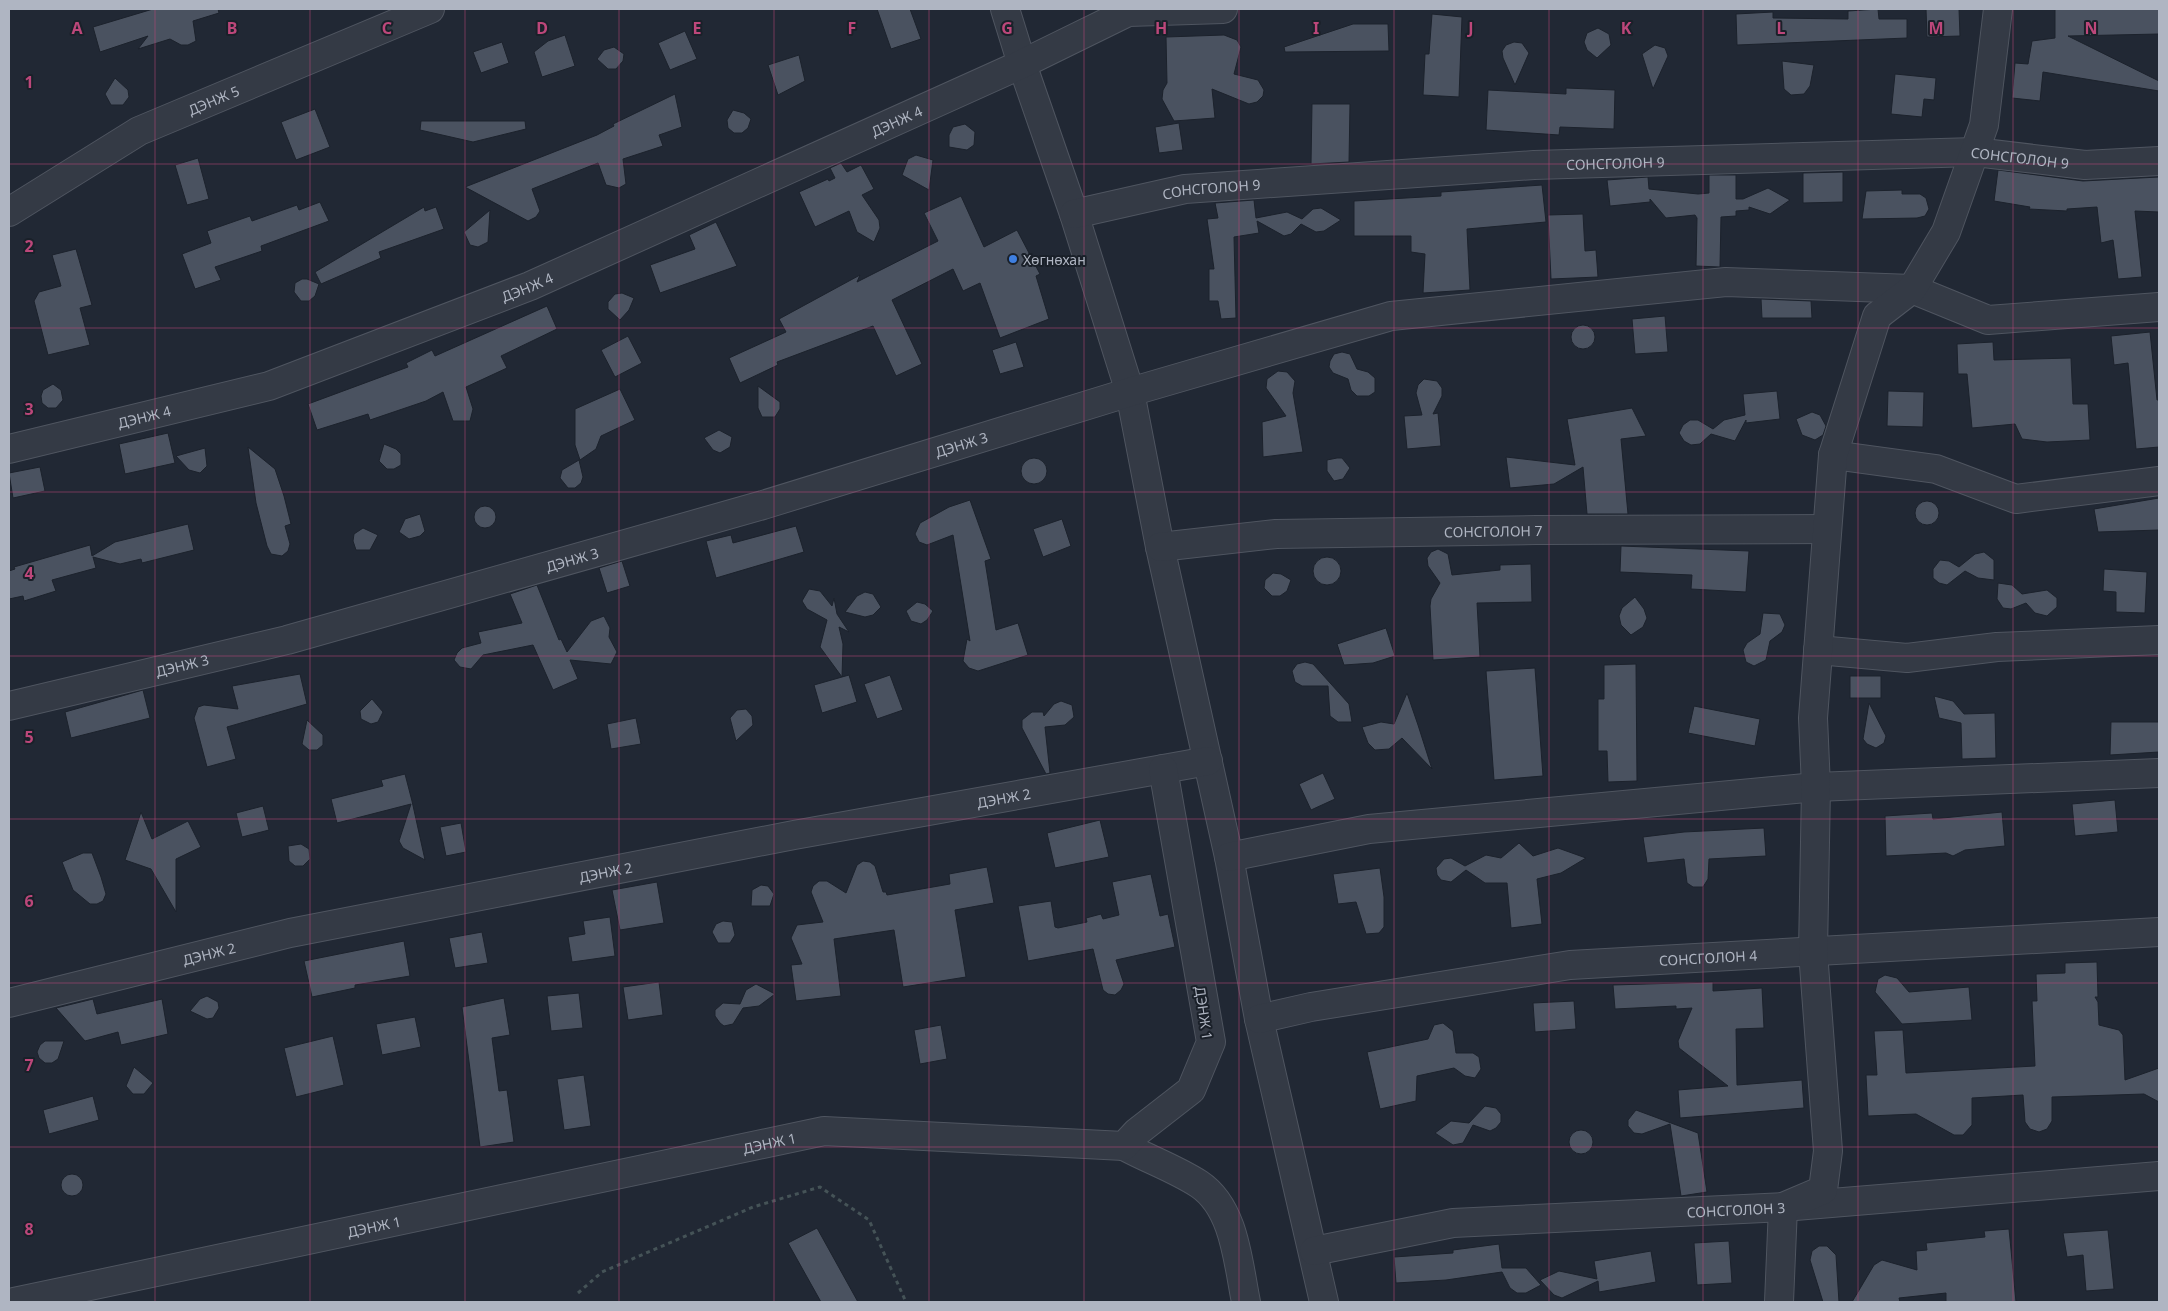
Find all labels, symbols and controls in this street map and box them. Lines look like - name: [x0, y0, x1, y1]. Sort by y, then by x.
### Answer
- text: A: [71, 17, 83, 39]
- text: B: [227, 17, 237, 39]
- text: C: [382, 17, 392, 39]
- text: D: [536, 17, 548, 39]
- text: E: [693, 17, 702, 39]
- text: F: [848, 17, 856, 39]
- text: G: [1001, 17, 1013, 39]
- text: H: [1155, 17, 1167, 39]
- text: I: [1313, 17, 1319, 39]
- text: J: [1466, 17, 1474, 39]
- text: K: [1621, 17, 1632, 39]
- text: L: [1777, 17, 1786, 39]
- text: M: [1928, 17, 1944, 39]
- text: N: [2084, 17, 2098, 39]
- text: 1: [24, 71, 34, 93]
- street label: ДЭНЖ 5: [185, 81, 242, 119]
- street label: ДЭНЖ 4: [868, 101, 925, 140]
- street label: СОНСГОЛОН 9: [1970, 142, 2070, 173]
- street label: СОНСГОЛОН 9: [1566, 152, 1665, 174]
- street label: СОНСГОЛОН 9: [1160, 174, 1261, 203]
- text: 2: [24, 235, 34, 257]
- place label: Хөгнөхан: [1023, 250, 1086, 269]
- marker: Хөгнөхан: [1007, 253, 1019, 265]
- street label: ДЭНЖ 4: [499, 267, 556, 306]
- text: 3: [24, 398, 34, 420]
- street label: ДЭНЖ 4: [116, 401, 173, 432]
- street label: ДЭНЖ 3: [933, 427, 990, 461]
- street label: СОНСГОЛОН 7: [1444, 520, 1543, 541]
- street label: ДЭНЖ 3: [543, 543, 601, 576]
- text: 4: [24, 562, 34, 584]
- street label: ДЭНЖ 3: [154, 649, 211, 680]
- text: 5: [24, 726, 34, 748]
- street label: ДЭНЖ 2: [975, 783, 1032, 812]
- street label: ДЭНЖ 2: [577, 857, 634, 886]
- text: 6: [24, 890, 34, 912]
- street label: ДЭНЖ 2: [180, 937, 237, 969]
- street label: СОНСГОЛОН 4: [1658, 945, 1758, 970]
- street label: ДЭНЖ 1: [1191, 985, 1217, 1041]
- text: 7: [24, 1054, 34, 1076]
- street label: ДЭНЖ 1: [741, 1128, 798, 1157]
- street label: СОНСГОЛОН 3: [1686, 1197, 1786, 1221]
- street label: ДЭНЖ 1: [346, 1211, 402, 1241]
- text: 8: [24, 1218, 34, 1240]

